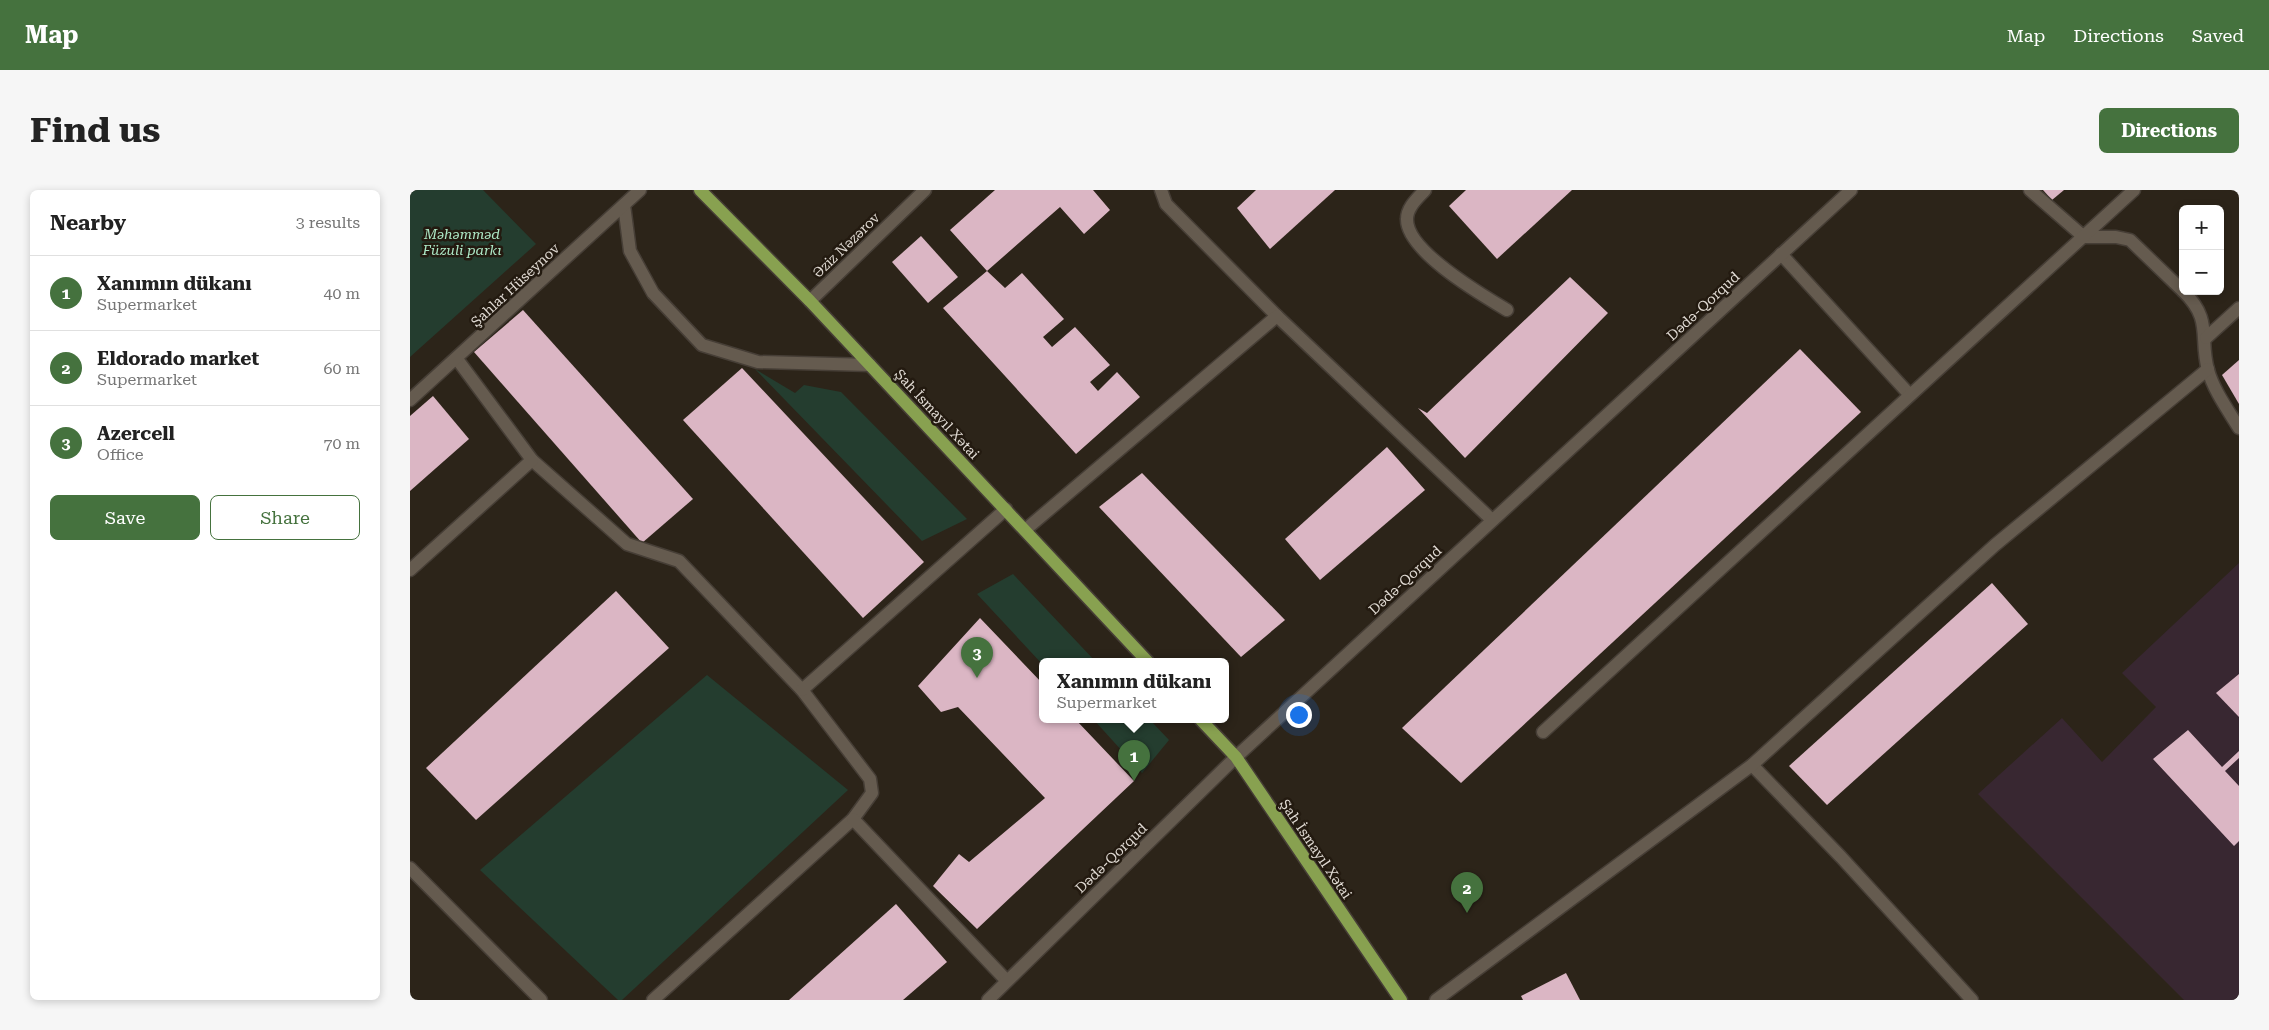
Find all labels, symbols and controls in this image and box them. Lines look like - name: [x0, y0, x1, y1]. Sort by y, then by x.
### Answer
- text: Map: [25, 21, 79, 49]
- text: Map: [2007, 25, 2045, 46]
- text: Directions: [2073, 25, 2164, 46]
- text: Saved: [2192, 25, 2244, 46]
- button: Directions: [2099, 108, 2239, 153]
- text: Find us: [30, 110, 160, 151]
- map controls: [2179, 205, 2224, 295]
- button: +: [2179, 205, 2224, 250]
- street label: Əziz Nəzərov: [809, 209, 883, 281]
- text: Nearby: [50, 211, 126, 235]
- text: 3 results: [296, 213, 360, 232]
- park label: Məhəmməd Füzuli parkı: [421, 226, 502, 258]
- street label: Şahlar Hüseynov: [468, 239, 563, 330]
- button: −: [2179, 250, 2224, 295]
- street label: Dədə-Qorqud: [1663, 268, 1743, 344]
- text: Xanımın dükanı: [97, 272, 252, 295]
- text: 1: [62, 284, 70, 303]
- text: 40 m: [323, 284, 360, 303]
- text: Supermarket: [97, 295, 197, 314]
- text: Eldorado market: [97, 347, 259, 370]
- text: 2: [62, 359, 70, 378]
- text: 60 m: [323, 359, 360, 378]
- street label: Şah İsmayıl Xətai: [891, 366, 983, 462]
- text: Supermarket: [97, 370, 197, 389]
- text: Azercell: [97, 422, 175, 445]
- text: 3: [62, 434, 70, 453]
- text: 70 m: [323, 434, 360, 453]
- text: Office: [97, 445, 143, 464]
- button: Save: [50, 495, 200, 540]
- button: Share: [210, 495, 360, 540]
- street label: Dədə-Qorqud: [1365, 542, 1445, 618]
- pin: 3: [961, 637, 993, 678]
- popup: [1039, 658, 1229, 723]
- text: Xanımın dükanı: [1057, 670, 1211, 693]
- text: Supermarket: [1057, 693, 1157, 712]
- your location: [1286, 702, 1312, 728]
- pin: 1: [1118, 740, 1150, 781]
- street label: Şah İsmayıl Xətai: [1277, 796, 1355, 902]
- street label: Dədə-Qorqud: [1072, 820, 1150, 896]
- pin: 2: [1451, 872, 1483, 913]

